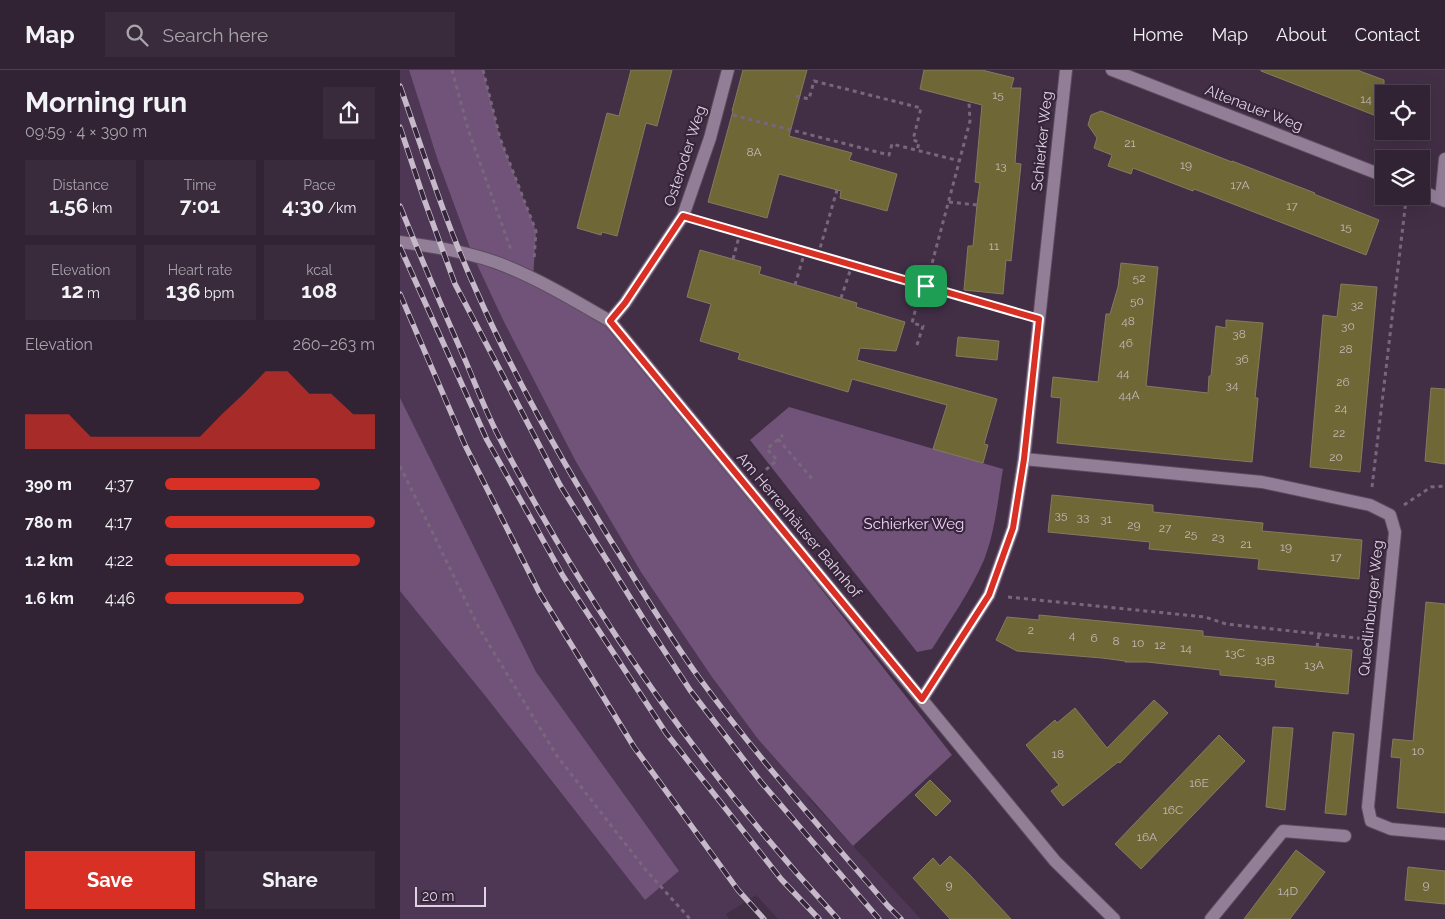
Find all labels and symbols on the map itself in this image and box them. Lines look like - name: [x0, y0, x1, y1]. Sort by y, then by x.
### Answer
- street label: Altenauer Weg: [1202, 81, 1306, 135]
- house number: 15: [992, 88, 1004, 102]
- street label: Schierker Weg: [1028, 90, 1056, 192]
- house number: 14: [1360, 92, 1372, 106]
- street label: Osteroder Weg: [660, 103, 710, 209]
- house number: 21: [1124, 136, 1136, 150]
- house number: 8A: [746, 145, 762, 159]
- house number: 19: [1180, 158, 1192, 172]
- house number: 13: [995, 159, 1007, 173]
- house number: 17A: [1230, 178, 1250, 192]
- house number: 17: [1286, 199, 1298, 213]
- house number: 15: [1340, 220, 1352, 234]
- house number: 11: [989, 239, 999, 253]
- pin: [905, 265, 947, 307]
- house number: 52: [1133, 271, 1145, 285]
- house number: 50: [1130, 294, 1144, 308]
- house number: 32: [1351, 298, 1363, 312]
- house number: 48: [1121, 314, 1135, 328]
- house number: 30: [1341, 319, 1355, 333]
- house number: 38: [1232, 327, 1246, 341]
- house number: 46: [1119, 336, 1133, 350]
- house number: 28: [1339, 342, 1353, 356]
- house number: 36: [1235, 352, 1249, 366]
- house number: 44: [1116, 366, 1130, 380]
- house number: 26: [1336, 375, 1350, 389]
- house number: 34: [1226, 378, 1239, 392]
- house number: 44A: [1118, 388, 1140, 402]
- house number: 24: [1335, 401, 1348, 415]
- house number: 22: [1333, 426, 1345, 440]
- street label: Am Herrenhäuser Bahnhof: [733, 449, 866, 602]
- house number: 20: [1329, 450, 1343, 464]
- house number: 35: [1055, 508, 1068, 522]
- house number: 33: [1077, 510, 1089, 524]
- house number: 31: [1100, 512, 1112, 526]
- park label: Schierker Weg: [864, 515, 964, 533]
- house number: 29: [1127, 518, 1141, 532]
- house number: 27: [1159, 521, 1172, 535]
- house number: 25: [1185, 527, 1198, 541]
- house number: 23: [1212, 530, 1224, 544]
- house number: 21: [1240, 537, 1252, 551]
- street label: Quedlinburger Weg: [1355, 539, 1387, 677]
- house number: 19: [1280, 540, 1292, 554]
- house number: 17: [1330, 550, 1342, 564]
- house number: 2: [1028, 623, 1034, 637]
- house number: 4: [1069, 628, 1076, 642]
- house number: 6: [1090, 631, 1098, 645]
- house number: 8: [1112, 634, 1120, 648]
- house number: 10: [1132, 636, 1144, 650]
- house number: 12: [1154, 638, 1166, 652]
- house number: 14: [1180, 641, 1192, 655]
- house number: 13C: [1225, 646, 1245, 660]
- house number: 13B: [1255, 653, 1275, 667]
- house number: 13A: [1304, 658, 1324, 672]
- house number: 10: [1412, 744, 1424, 758]
- house number: 18: [1052, 747, 1064, 761]
- house number: 16E: [1189, 776, 1209, 790]
- house number: 16C: [1163, 803, 1183, 817]
- house number: 16A: [1137, 830, 1157, 844]
- house number: 9: [945, 878, 953, 892]
- house number: 9: [1422, 878, 1430, 892]
- scale bar: [415, 884, 486, 907]
- house number: 14D: [1278, 884, 1299, 898]

